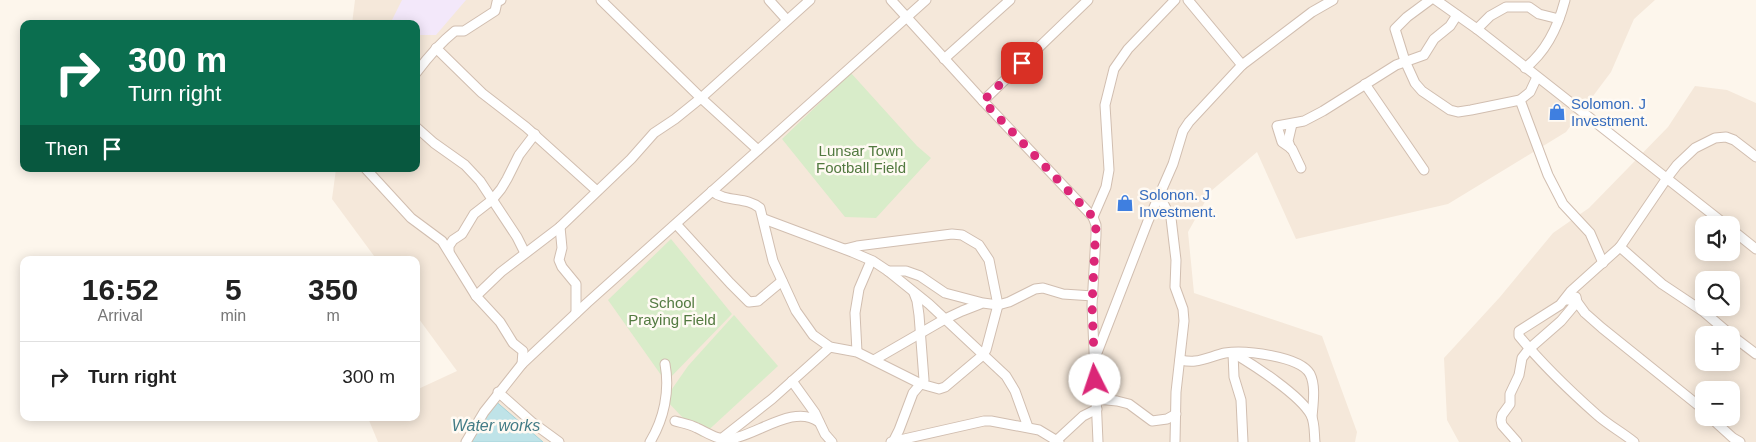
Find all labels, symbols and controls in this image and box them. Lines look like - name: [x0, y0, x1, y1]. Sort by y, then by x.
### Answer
- icon: right: [45, 40, 110, 105]
- text: 300 m: [128, 40, 227, 79]
- pin: [1001, 42, 1043, 84]
- icon: arrive: [1008, 49, 1036, 77]
- text: Turn right: [128, 81, 221, 106]
- place label: Solomon. J Investment.: [1571, 95, 1649, 129]
- shop icon: Solomon. J Investment.: [1547, 102, 1567, 122]
- icon: arrive: [98, 135, 126, 163]
- text: Then: [45, 138, 88, 159]
- park label: Lunsar Town Football Field: [816, 142, 906, 176]
- place label: Solonon. J Investment.: [1139, 186, 1217, 220]
- shop icon: Solonon. J Investment.: [1115, 193, 1135, 213]
- map controls: [1695, 216, 1740, 426]
- button: sound: [1695, 216, 1740, 261]
- button: search: [1695, 271, 1740, 316]
- text: 16:52: [82, 273, 159, 306]
- text: 5: [225, 273, 242, 306]
- text: 350: [308, 273, 358, 306]
- park label: School Praying Field: [628, 294, 716, 328]
- text: Arrival: [98, 307, 143, 324]
- text: min: [220, 307, 246, 324]
- text: m: [326, 307, 340, 324]
- button: +: [1695, 326, 1740, 371]
- position arrow: [1068, 353, 1120, 405]
- icon: right: [45, 363, 73, 391]
- text: Turn right: [88, 366, 176, 387]
- text: 300 m: [342, 366, 395, 387]
- button: −: [1695, 381, 1740, 426]
- water label: Water works: [452, 417, 540, 434]

